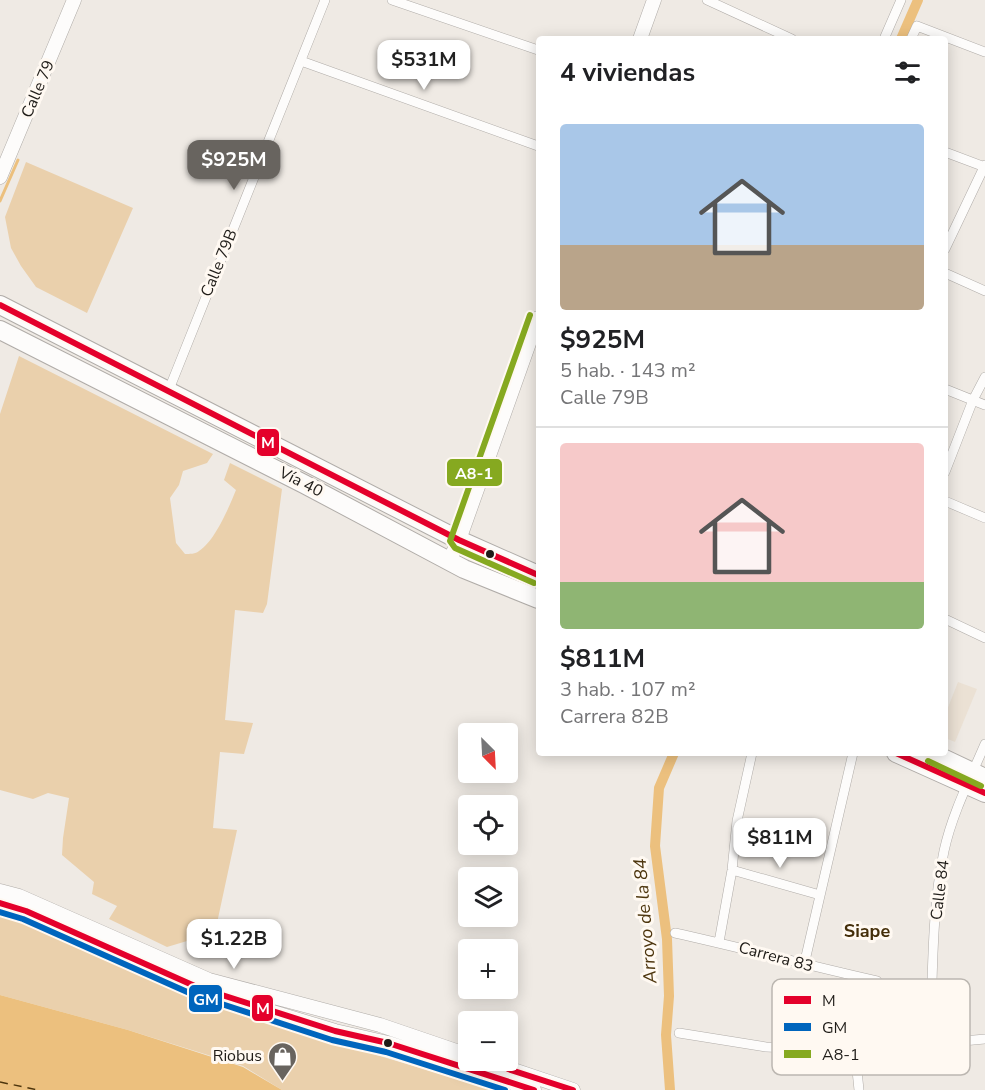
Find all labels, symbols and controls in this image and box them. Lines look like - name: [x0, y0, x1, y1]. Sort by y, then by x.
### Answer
- pin: $531M: [382, 40, 466, 91]
- text: $531M: [391, 46, 457, 73]
- text: 4 viviendas: [560, 55, 695, 90]
- icon: filters: [891, 56, 924, 89]
- street label: Calle 79: [16, 57, 60, 121]
- pin: $925M: [192, 140, 276, 191]
- text: $925M: [201, 146, 267, 173]
- icon: home: [688, 163, 796, 271]
- street label: Calle 79B: [195, 226, 243, 300]
- text: $925M: [560, 322, 645, 357]
- text: 5 hab. · 143 m²: [560, 357, 696, 384]
- text: Calle 79B: [560, 384, 649, 411]
- line badge: M: [256, 428, 280, 457]
- text: M: [261, 432, 275, 454]
- line badge: A8-1: [446, 458, 503, 487]
- street label: Vía 40: [274, 461, 327, 502]
- text: A8-1: [455, 463, 493, 485]
- icon: home: [688, 482, 796, 590]
- unlabelled marker: [484, 548, 496, 560]
- text: $811M: [560, 641, 645, 676]
- text: 3 hab. · 107 m²: [560, 676, 696, 703]
- text: Carrera 82B: [560, 703, 669, 730]
- north arrow: [458, 723, 518, 783]
- map controls: [458, 723, 518, 1071]
- button: locate: [458, 795, 518, 855]
- pin: $811M: [738, 818, 822, 869]
- text: $811M: [747, 824, 813, 851]
- water label: Arroyo de la 84: [628, 857, 663, 985]
- street label: Calle 84: [925, 858, 955, 921]
- button: layers: [458, 867, 518, 927]
- pin: $1.22B: [185, 919, 283, 970]
- district label: Siape: [844, 919, 890, 943]
- text: $1.22B: [201, 925, 267, 952]
- street label: Carrera 83: [736, 937, 816, 977]
- button: +: [458, 939, 518, 999]
- legend: [772, 979, 970, 1075]
- line badge: GM: [188, 984, 223, 1013]
- text: GM: [193, 989, 219, 1011]
- text: M: [822, 990, 836, 1012]
- line badge: M: [251, 994, 274, 1022]
- text: M: [256, 998, 270, 1020]
- button: −: [458, 1011, 518, 1071]
- text: GM: [822, 1017, 847, 1039]
- unlabelled marker: [382, 1037, 394, 1049]
- shop icon: Riobus: [267, 1040, 299, 1082]
- text: A8-1: [822, 1044, 860, 1066]
- place label: Riobus: [213, 1045, 262, 1067]

